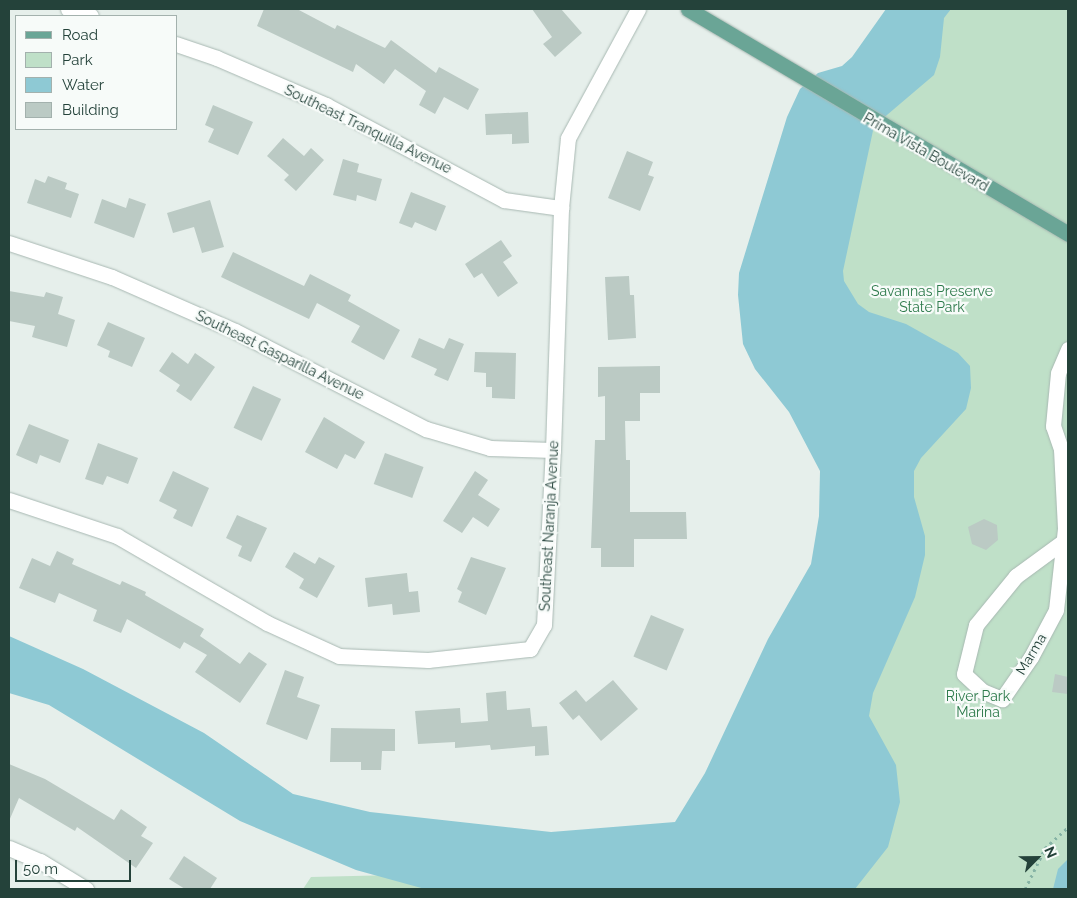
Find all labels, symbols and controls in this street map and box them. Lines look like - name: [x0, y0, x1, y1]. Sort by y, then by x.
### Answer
- legend: [15, 15, 178, 130]
- text: Road: [62, 26, 98, 44]
- text: Park: [62, 51, 93, 69]
- text: Water: [62, 76, 104, 94]
- street label: Southeast Tranquilla Avenue: [281, 81, 455, 177]
- text: Building: [62, 101, 119, 119]
- street label: Prima Vista Boulevard: [860, 109, 992, 195]
- park label: Savannas Preserve State Park: [871, 283, 993, 316]
- street label: Southeast Gasparilla Avenue: [193, 307, 367, 403]
- street label: Southeast Naranja Avenue: [536, 440, 562, 612]
- street label: Marma: [1012, 630, 1050, 678]
- park label: River Park Marina: [946, 688, 1010, 720]
- north arrow: [1012, 833, 1062, 883]
- text: N: [1041, 844, 1060, 860]
- scale bar: [18, 850, 134, 882]
- text: 50 m: [23, 860, 58, 878]

